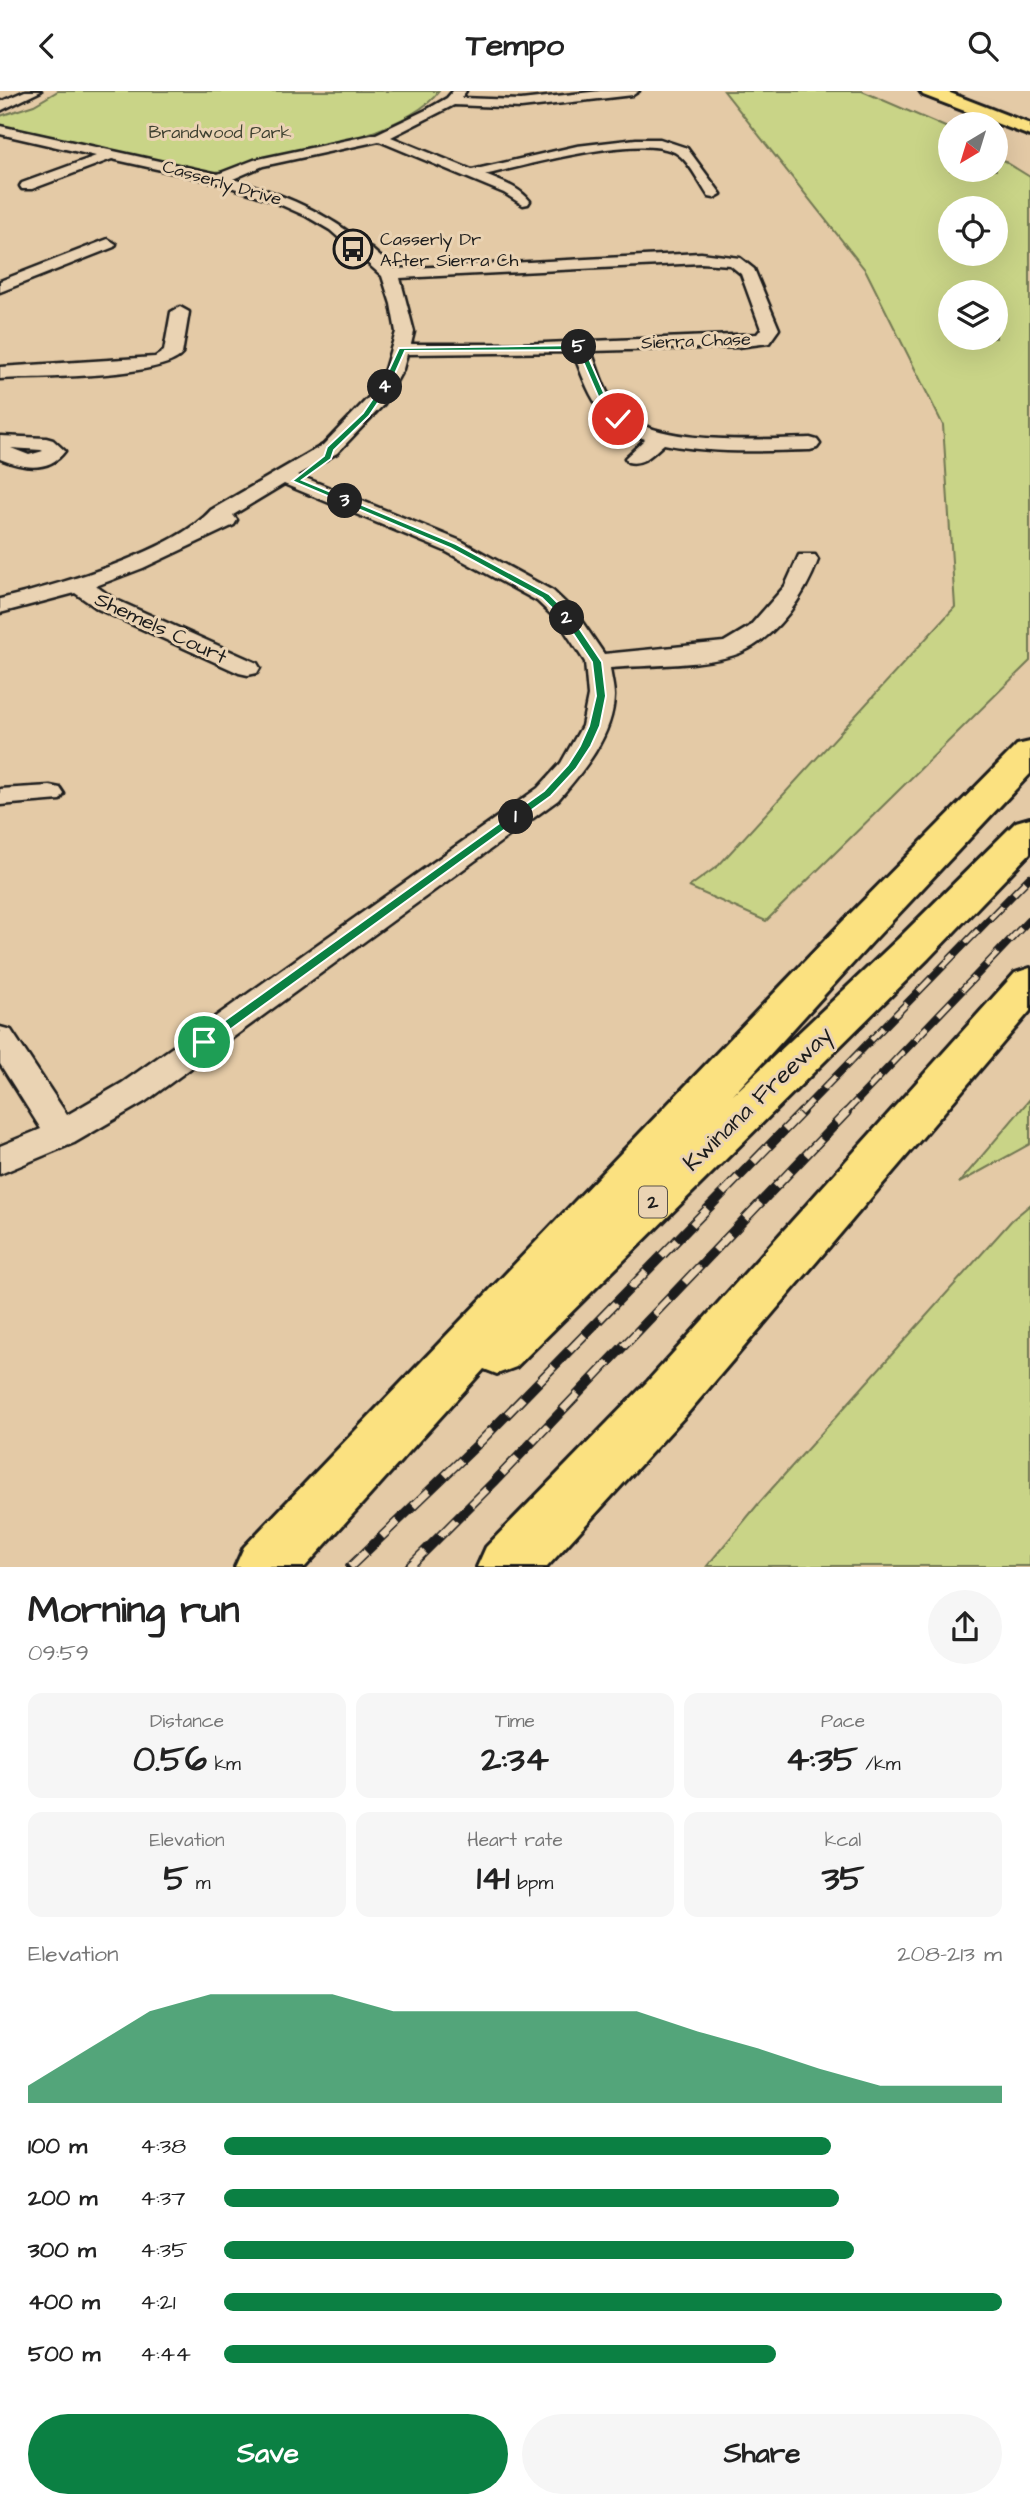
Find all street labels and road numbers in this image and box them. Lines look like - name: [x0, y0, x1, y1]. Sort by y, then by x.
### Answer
- street label: Casserly Drive: [159, 154, 285, 213]
- street label: Sierra Chase: [641, 327, 752, 355]
- street label: Shemels Court: [90, 585, 232, 671]
- street label: Kwinana Freeway: [676, 1019, 841, 1180]
- road number: 2: [639, 1187, 667, 1217]

